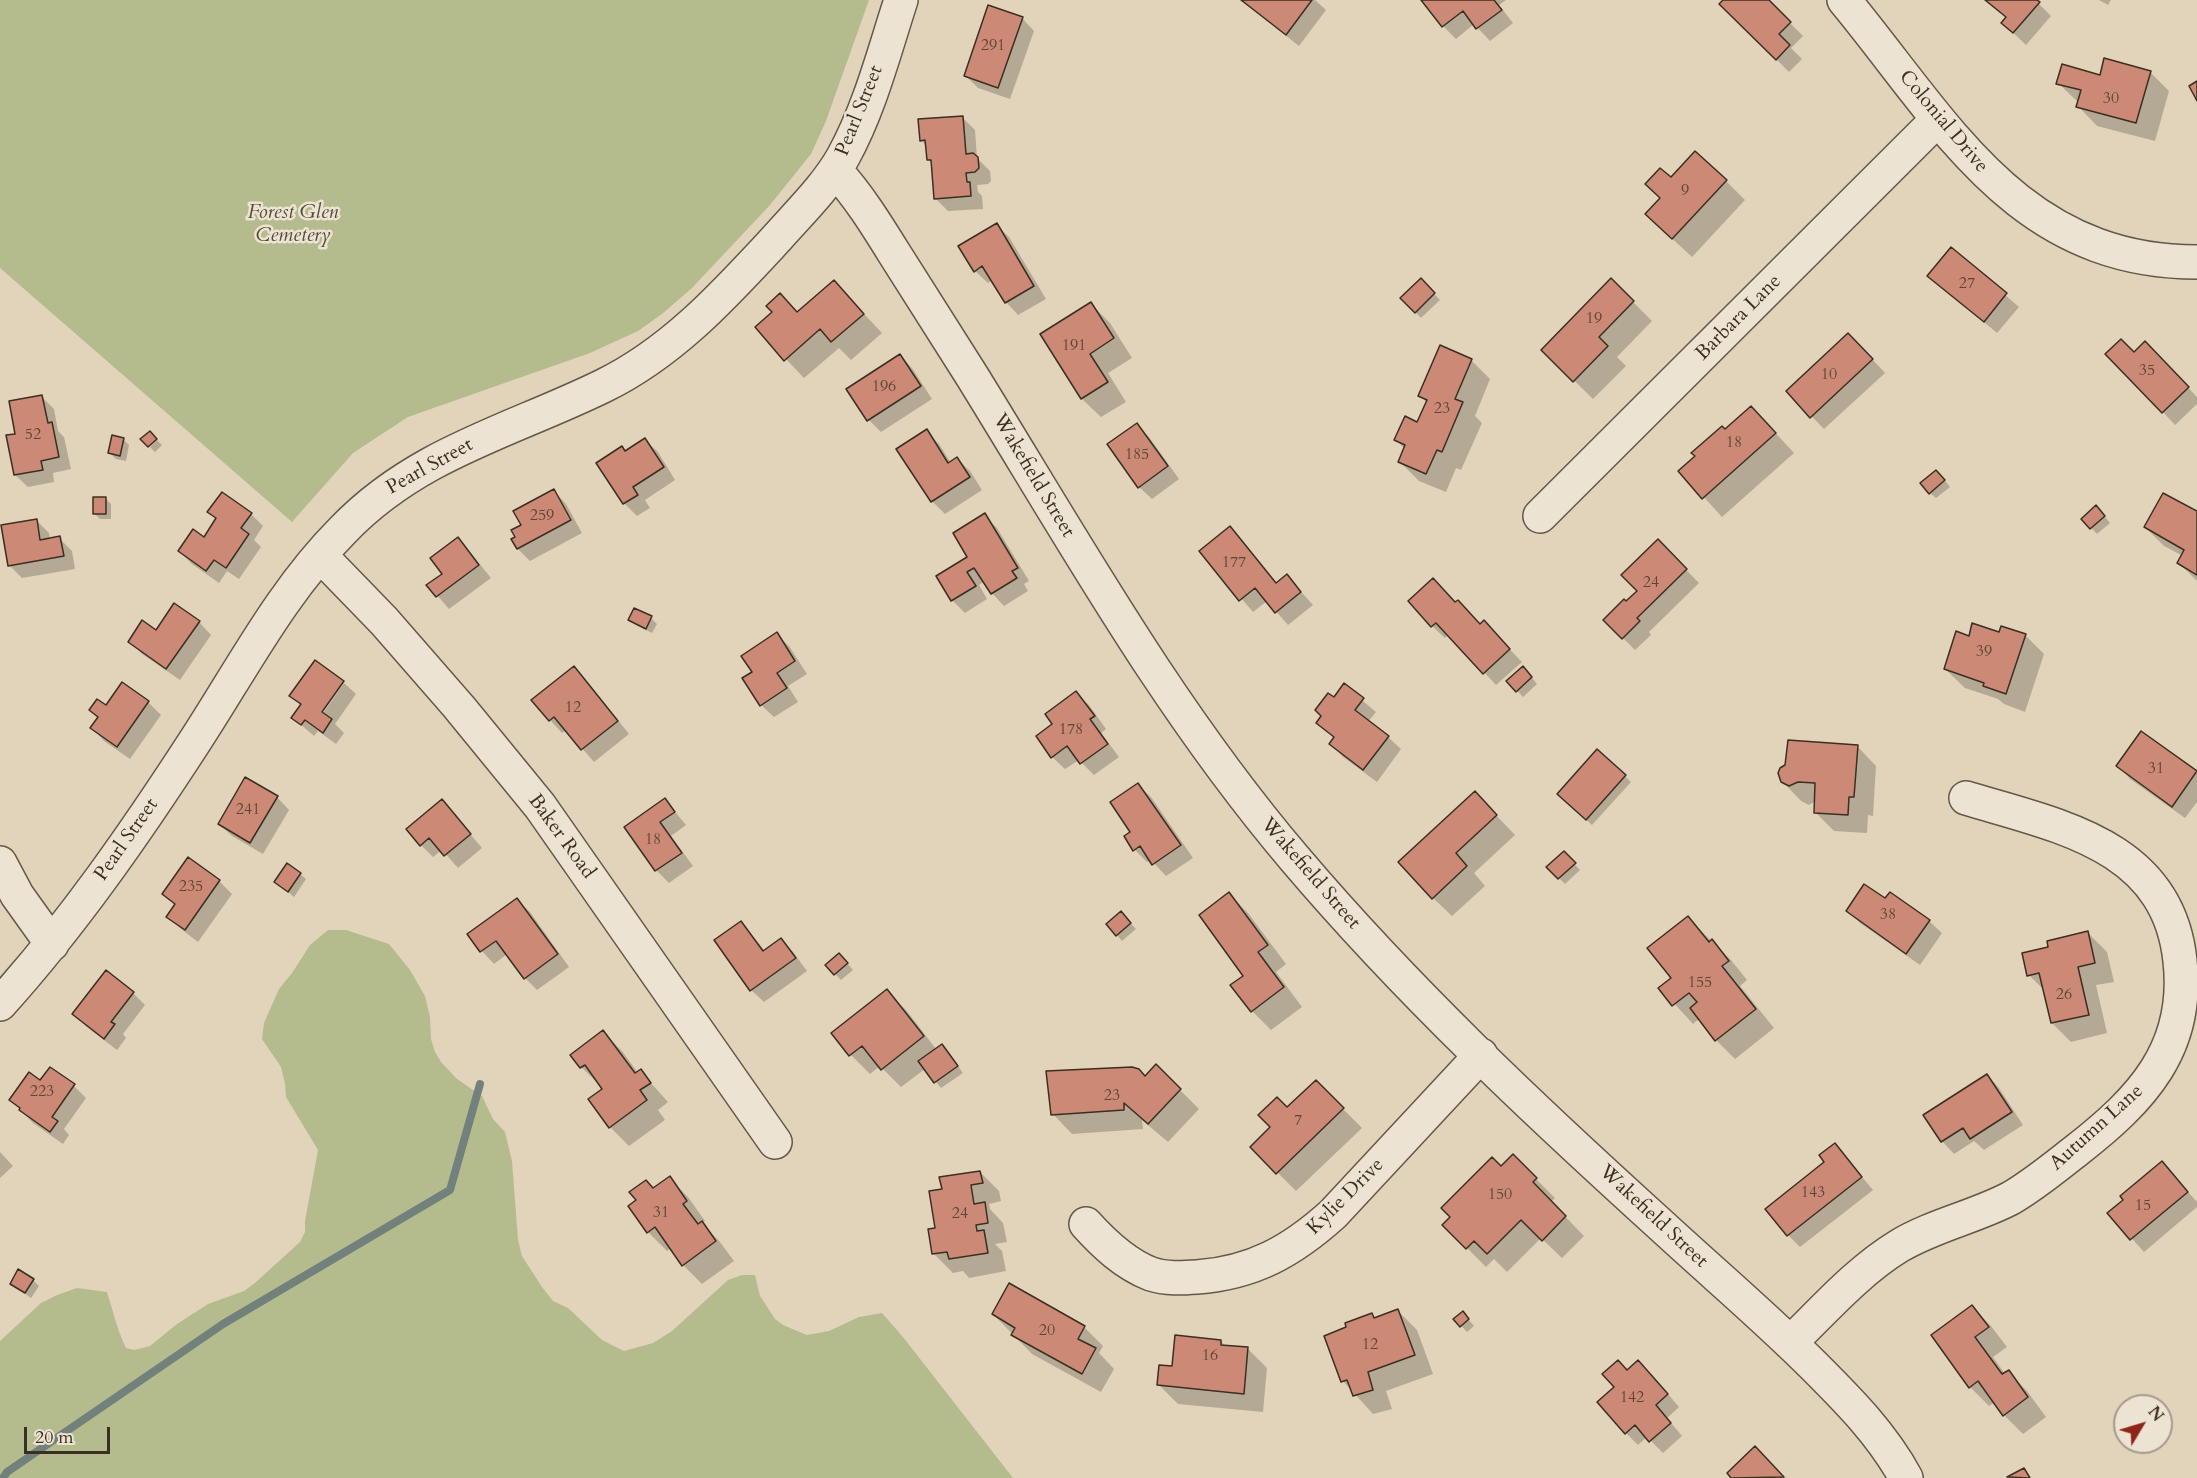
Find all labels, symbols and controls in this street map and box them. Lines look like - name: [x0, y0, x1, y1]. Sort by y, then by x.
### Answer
- house number: 291: [981, 36, 1005, 56]
- street label: Pearl Street: [831, 62, 889, 160]
- street label: Colonial Drive: [1893, 66, 1993, 178]
- house number: 30: [2103, 89, 2119, 109]
- house number: 9: [1681, 181, 1689, 201]
- park label: Forest Glen Cemetery: [248, 201, 338, 248]
- street label: Barbara Lane: [1691, 270, 1787, 366]
- house number: 27: [1959, 274, 1975, 294]
- house number: 19: [1586, 309, 1602, 329]
- house number: 191: [1062, 336, 1086, 356]
- house number: 35: [2139, 361, 2155, 381]
- house number: 10: [1821, 365, 1837, 385]
- house number: 196: [872, 377, 896, 397]
- house number: 23: [1434, 399, 1450, 419]
- street label: Wakefield Street: [987, 410, 1079, 542]
- house number: 52: [25, 425, 41, 445]
- street label: Pearl Street: [382, 433, 478, 501]
- house number: 18: [1726, 433, 1742, 453]
- house number: 185: [1125, 445, 1149, 465]
- house number: 259: [530, 506, 554, 526]
- house number: 177: [1222, 553, 1246, 573]
- house number: 24: [1643, 573, 1659, 593]
- house number: 39: [1976, 642, 1992, 662]
- house number: 12: [565, 698, 581, 718]
- house number: 178: [1059, 720, 1083, 740]
- house number: 31: [2148, 759, 2164, 779]
- street label: Baker Road: [522, 790, 600, 884]
- street label: Pearl Street: [90, 794, 164, 886]
- house number: 241: [236, 800, 260, 820]
- street label: Wakefield Street: [1255, 813, 1365, 935]
- house number: 18: [645, 830, 661, 850]
- house number: 235: [179, 877, 203, 897]
- house number: 38: [1880, 905, 1896, 925]
- house number: 155: [1688, 973, 1712, 993]
- house number: 26: [2056, 985, 2072, 1005]
- street label: Autumn Lane: [2045, 1080, 2149, 1176]
- house number: 223: [30, 1082, 54, 1102]
- house number: 23: [1104, 1086, 1120, 1106]
- house number: 7: [1294, 1111, 1302, 1131]
- street label: Kylie Drive: [1303, 1154, 1389, 1240]
- street label: Wakefield Street: [1594, 1160, 1712, 1274]
- house number: 143: [1801, 1183, 1825, 1203]
- house number: 150: [1488, 1185, 1512, 1205]
- house number: 15: [2135, 1196, 2151, 1216]
- house number: 31: [653, 1203, 669, 1223]
- house number: 24: [952, 1204, 968, 1224]
- house number: 20: [1039, 1321, 1055, 1341]
- house number: 12: [1362, 1335, 1378, 1355]
- house number: 16: [1202, 1346, 1218, 1366]
- house number: 142: [1620, 1388, 1644, 1408]
- north arrow: [2113, 1394, 2173, 1454]
- text: N: [2143, 1402, 2169, 1426]
- scale bar: [27, 1415, 112, 1453]
- text: 20 m: [35, 1425, 74, 1450]

